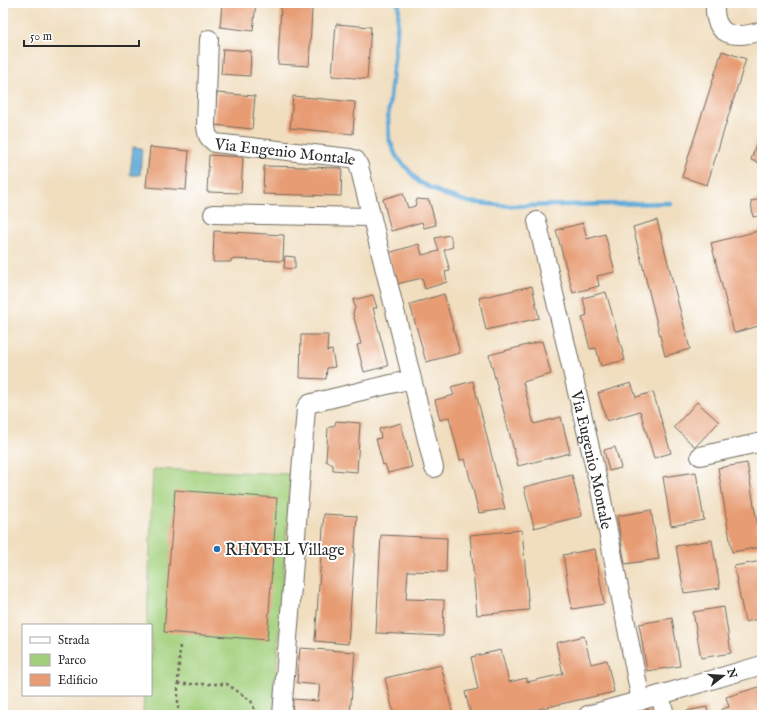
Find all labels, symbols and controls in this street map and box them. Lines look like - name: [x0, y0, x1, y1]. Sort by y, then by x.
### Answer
- scale bar: [24, 22, 139, 48]
- text: 50 m: [30, 29, 52, 44]
- street label: Via Eugenio Montale: [213, 135, 358, 171]
- street label: Via Eugenio Montale: [565, 388, 615, 531]
- place label: RHYFEL Village: [225, 541, 345, 561]
- marker: RHYFEL Village: [212, 544, 222, 554]
- legend: [22, 624, 152, 696]
- text: Strada: [58, 633, 90, 648]
- text: Parco: [58, 653, 87, 668]
- north arrow: [703, 656, 743, 696]
- text: N: [723, 666, 740, 680]
- text: Edificio: [58, 673, 98, 688]

